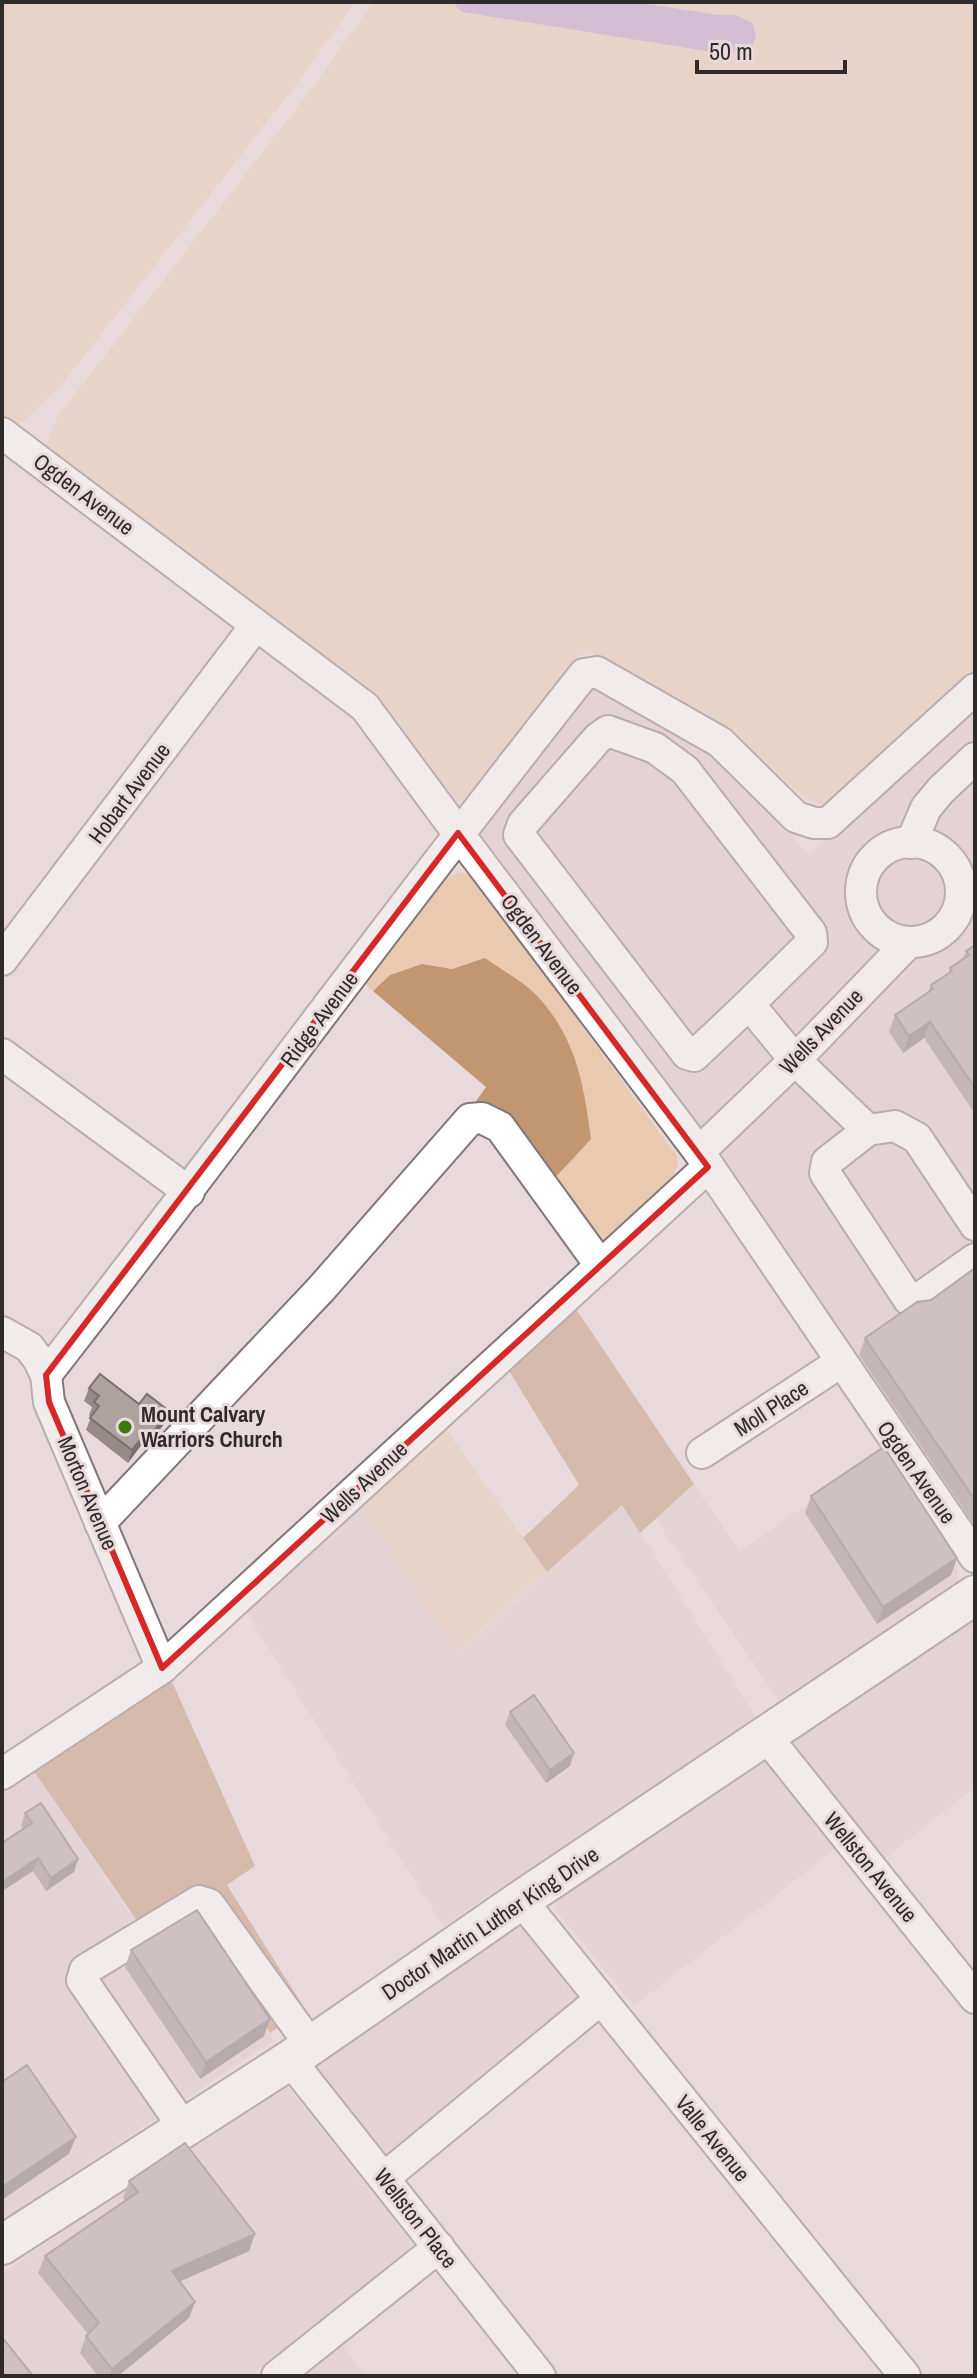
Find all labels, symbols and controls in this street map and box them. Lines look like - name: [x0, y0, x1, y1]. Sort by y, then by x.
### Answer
- scale bar: [697, 24, 845, 74]
- text: 50 m: [709, 35, 753, 67]
- street label: Ogden Avenue: [27, 446, 141, 542]
- street label: Hobart Avenue: [81, 736, 177, 850]
- street label: Ogden Avenue: [494, 887, 590, 1001]
- street label: Ridge Avenue: [273, 965, 365, 1073]
- street label: Wells Avenue: [772, 981, 870, 1081]
- street label: Moll Place: [728, 1373, 814, 1443]
- place label: Mount Calvary Warriors Church: [141, 1399, 283, 1454]
- street label: Ogden Avenue: [871, 1415, 963, 1529]
- marker: Mount Calvary Warriors Church: [116, 1418, 134, 1436]
- street label: Morton Avenue: [51, 1431, 125, 1555]
- street label: Wells Avenue: [314, 1434, 414, 1530]
- street label: Wellston Avenue: [817, 1806, 925, 1928]
- street label: Doctor Martin Luther King Drive: [376, 1839, 604, 2007]
- street label: Valle Avenue: [669, 2088, 757, 2188]
- street label: Wellston Place: [368, 2162, 464, 2274]

